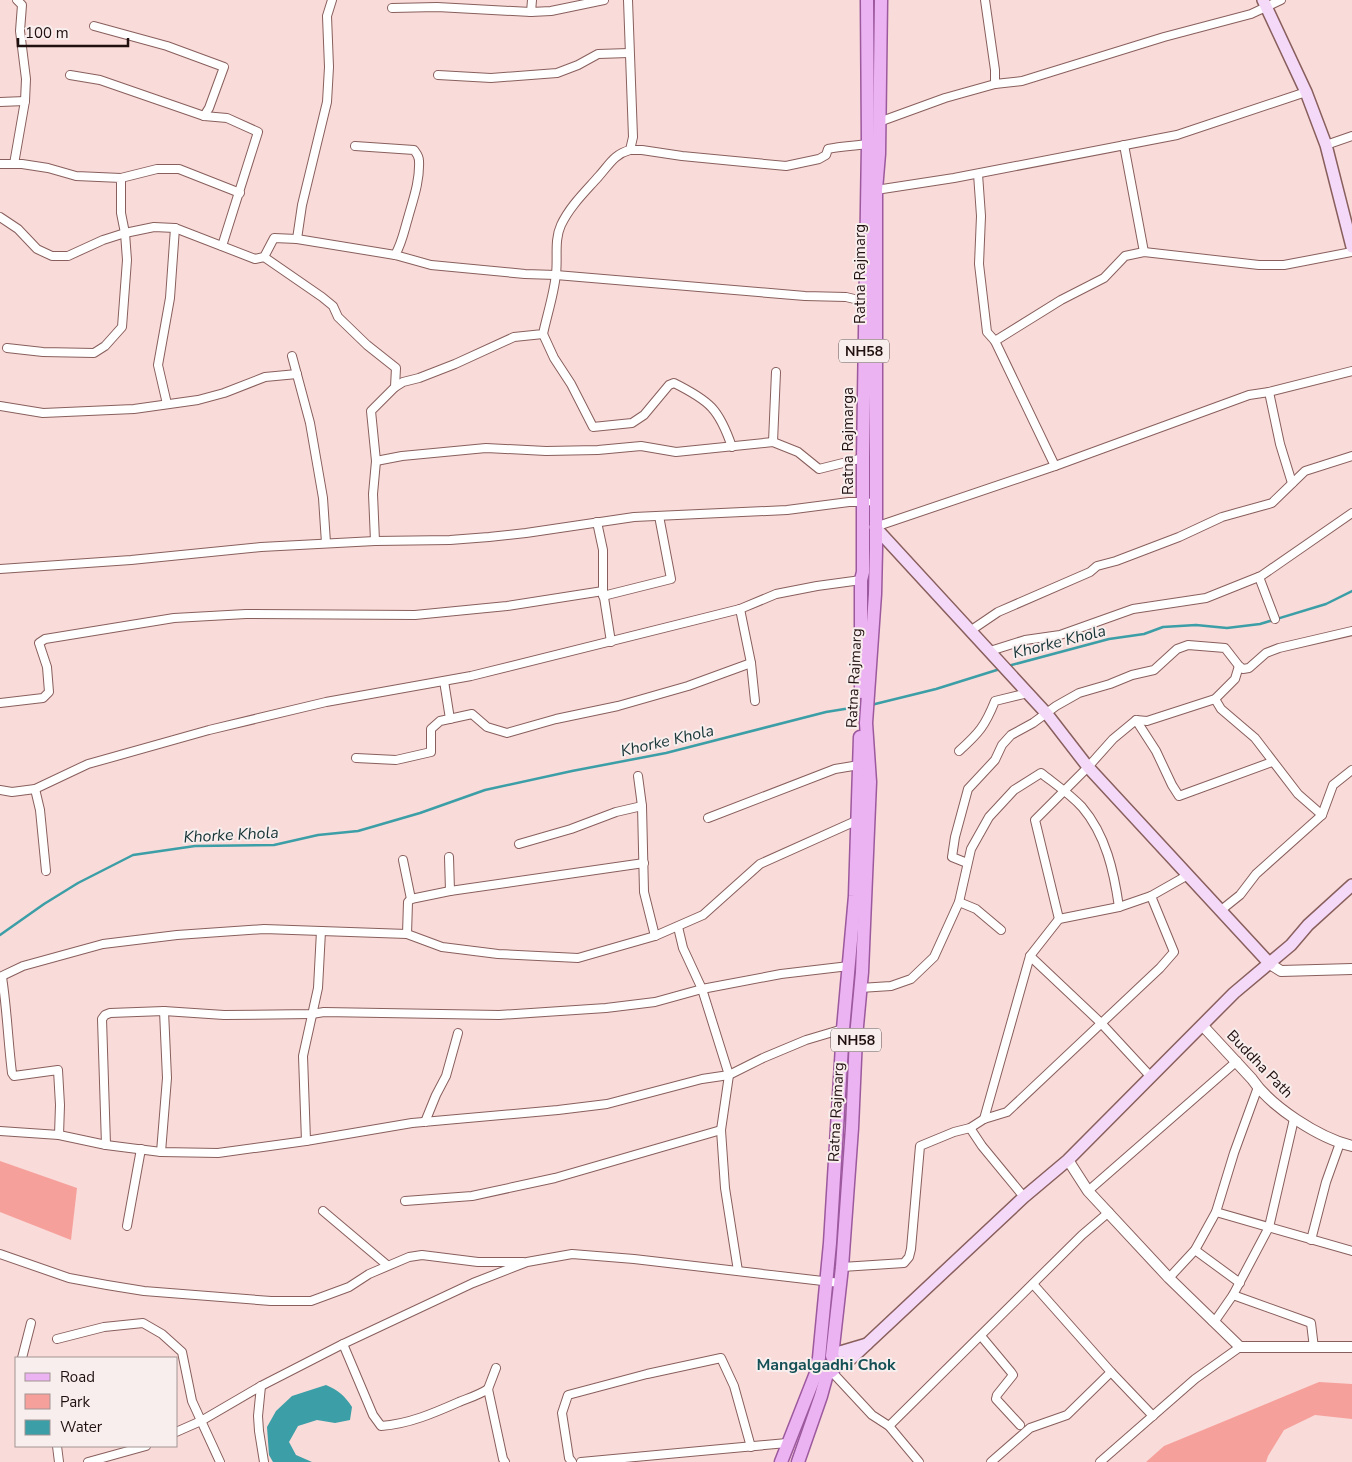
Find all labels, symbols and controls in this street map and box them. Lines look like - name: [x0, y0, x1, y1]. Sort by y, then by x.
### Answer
- scale bar: [18, 15, 128, 47]
- text: 100 m: [25, 23, 69, 43]
- street label: Ratna Rajmarg: [850, 224, 870, 324]
- road number: NH58: [839, 340, 889, 362]
- street label: Ratna Rajmarga: [838, 387, 858, 495]
- water label: Khorke Khola: [1010, 620, 1108, 664]
- street label: Ratna Rajmarg: [841, 628, 867, 728]
- water label: Khorke Khola: [618, 720, 716, 762]
- water label: Khorke Khola: [183, 822, 279, 848]
- street label: Buddha Path: [1223, 1026, 1297, 1102]
- road number: NH58: [831, 1028, 881, 1052]
- street label: Ratna Rajmarg: [823, 1062, 849, 1162]
- district label: Mangalgadhi Chok: [756, 1354, 896, 1376]
- legend: [15, 1357, 178, 1447]
- text: Road: [60, 1367, 95, 1387]
- text: Park: [60, 1392, 90, 1412]
- text: Water: [60, 1417, 103, 1437]

